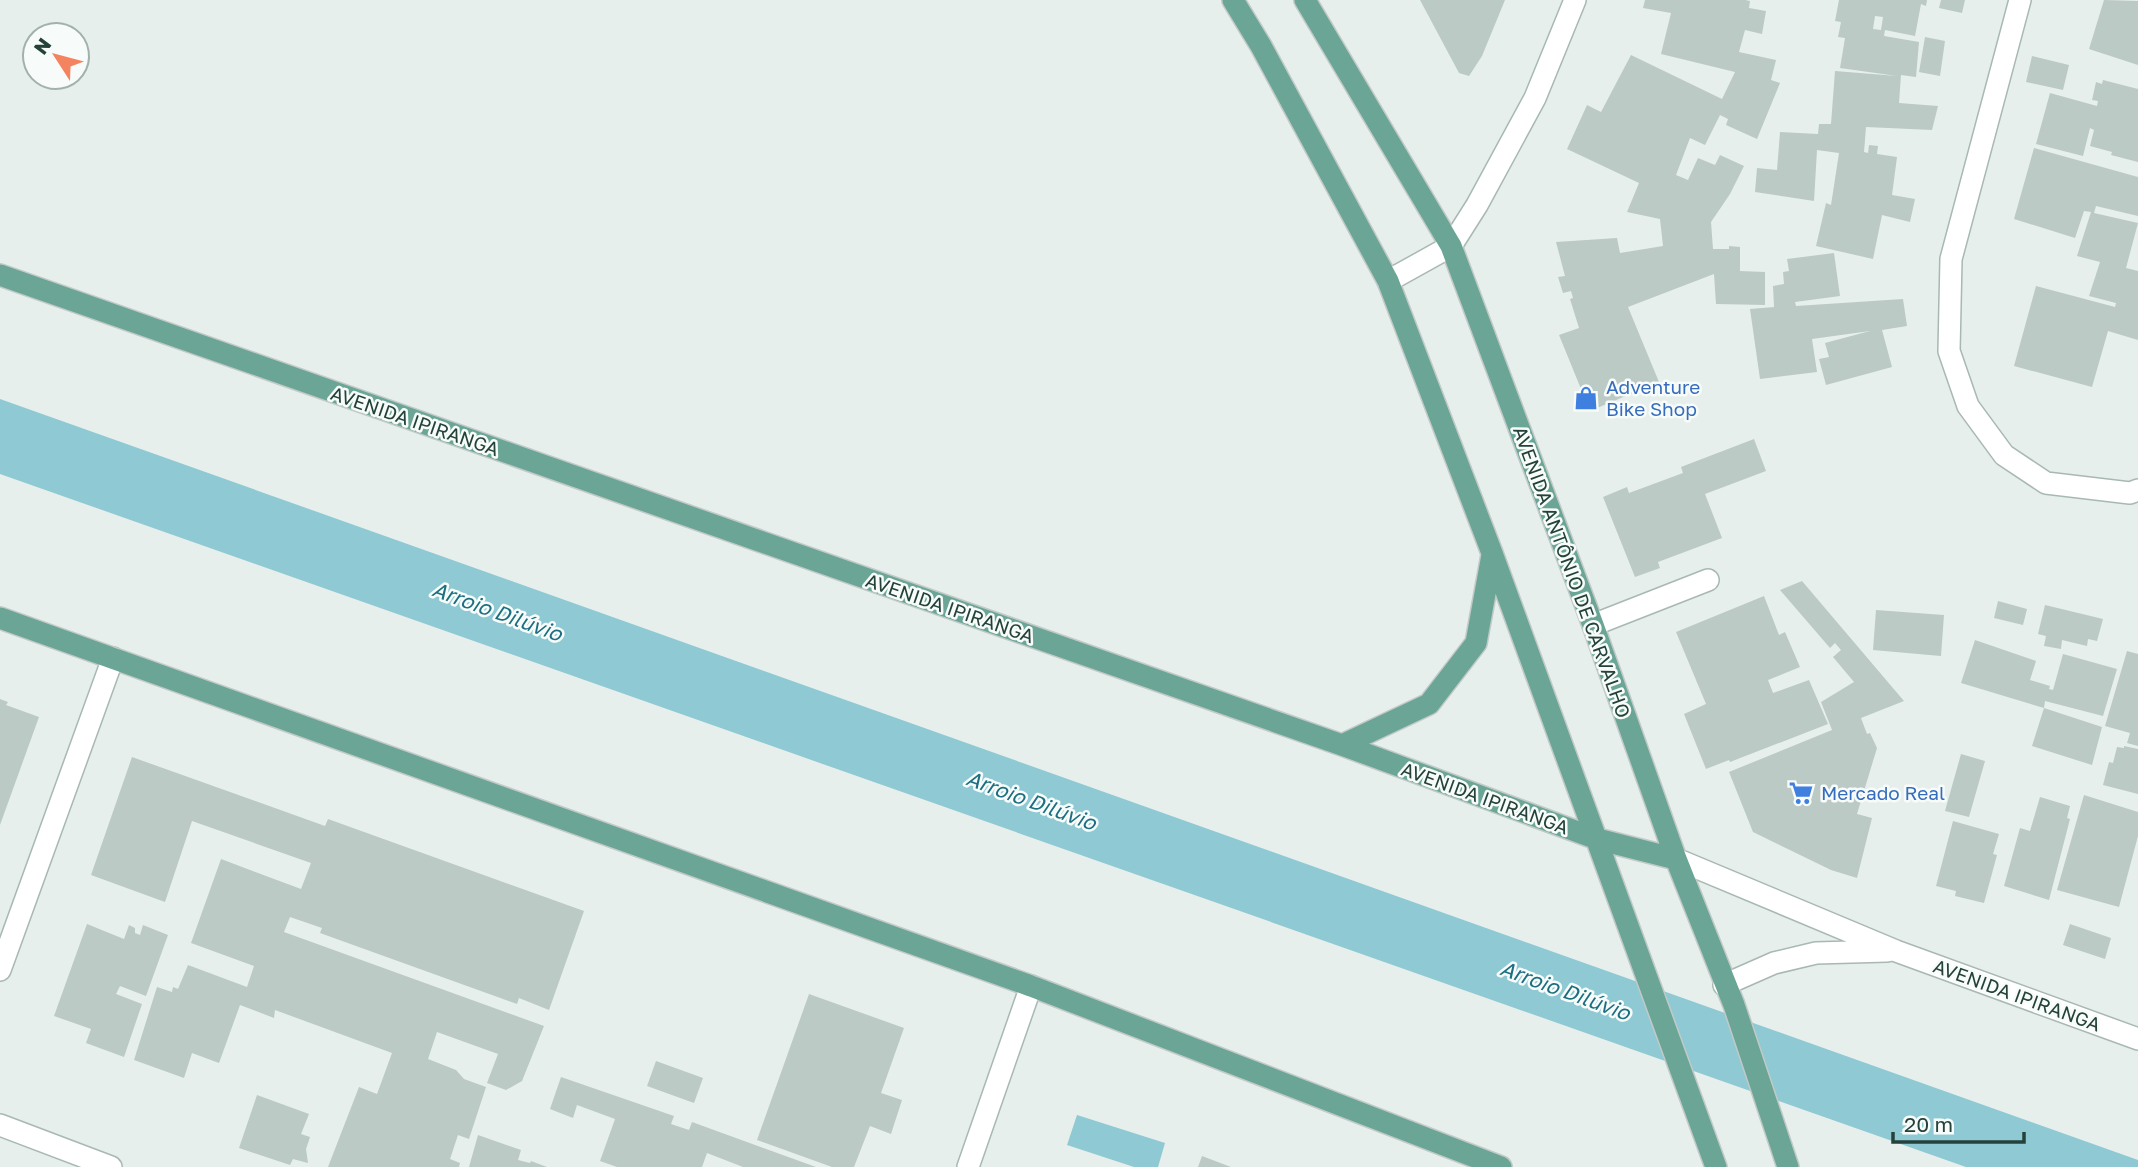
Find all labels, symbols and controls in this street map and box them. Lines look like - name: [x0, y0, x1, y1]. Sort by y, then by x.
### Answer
- north arrow: [21, 21, 91, 91]
- text: N: [28, 33, 55, 58]
- place label: Adventure Bike Shop: [1606, 375, 1700, 420]
- street label: AVENIDA IPIRANGA: [328, 381, 503, 460]
- shop icon: Adventure Bike Shop: [1572, 384, 1600, 412]
- street label: AVENIDA ANTÔNIO DE CARVALHO: [1509, 423, 1636, 721]
- street label: AVENIDA IPIRANGA: [863, 568, 1038, 647]
- water label: Arroio Dilúvio: [429, 576, 567, 647]
- street label: AVENIDA IPIRANGA: [1398, 757, 1572, 839]
- water label: Arroio Dilúvio: [963, 765, 1101, 836]
- supermarket icon: Mercado Real: [1787, 779, 1815, 807]
- place label: Mercado Real: [1821, 781, 1945, 804]
- street label: AVENIDA IPIRANGA: [1930, 954, 2104, 1036]
- water label: Arroio Dilúvio: [1497, 955, 1635, 1026]
- scale bar: [1893, 1100, 2024, 1144]
- text: 20 m: [1904, 1111, 1953, 1137]

